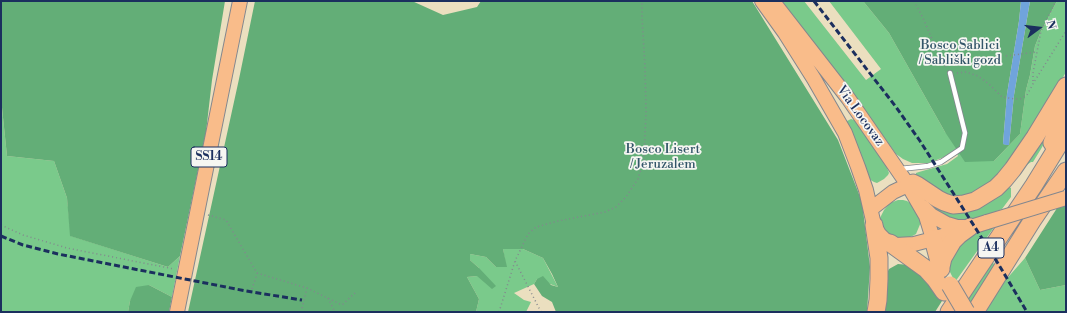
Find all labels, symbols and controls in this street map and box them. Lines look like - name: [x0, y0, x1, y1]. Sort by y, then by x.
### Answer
- north arrow: [1019, 8, 1059, 48]
- text: N: [1043, 19, 1058, 31]
- park label: Bosco Sablici / Sabliški gozd: [919, 38, 1001, 69]
- street label: Via Locovaz: [833, 83, 887, 149]
- park label: Bosco Lisert / Jeruzalem: [626, 142, 700, 173]
- road number: SS14: [191, 147, 227, 167]
- road number: A4: [978, 238, 1004, 258]

